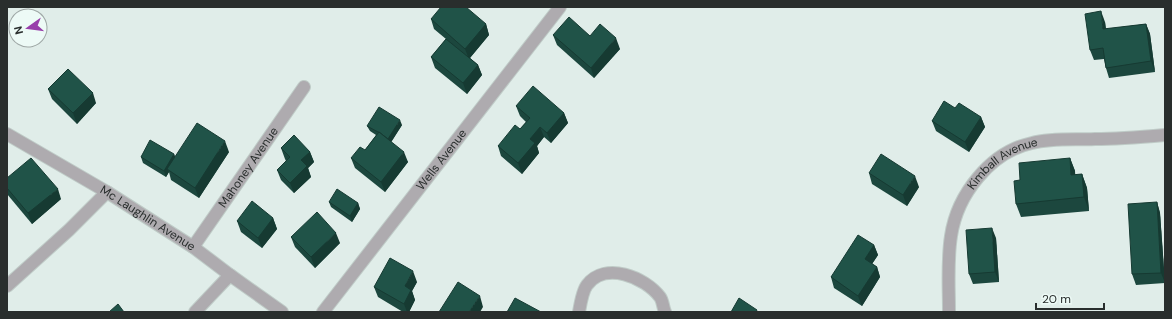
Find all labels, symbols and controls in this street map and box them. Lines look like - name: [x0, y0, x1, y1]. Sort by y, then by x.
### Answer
- north arrow: [8, 8, 48, 48]
- text: N: [11, 25, 26, 36]
- street label: Mahoney Avenue: [215, 124, 282, 211]
- street label: Wells Avenue: [413, 126, 470, 193]
- street label: Kimball Avenue: [963, 134, 1039, 193]
- street label: Mc Laughlin Avenue: [97, 182, 199, 255]
- scale bar: [1036, 285, 1104, 311]
- text: 20 m: [1042, 291, 1071, 307]

